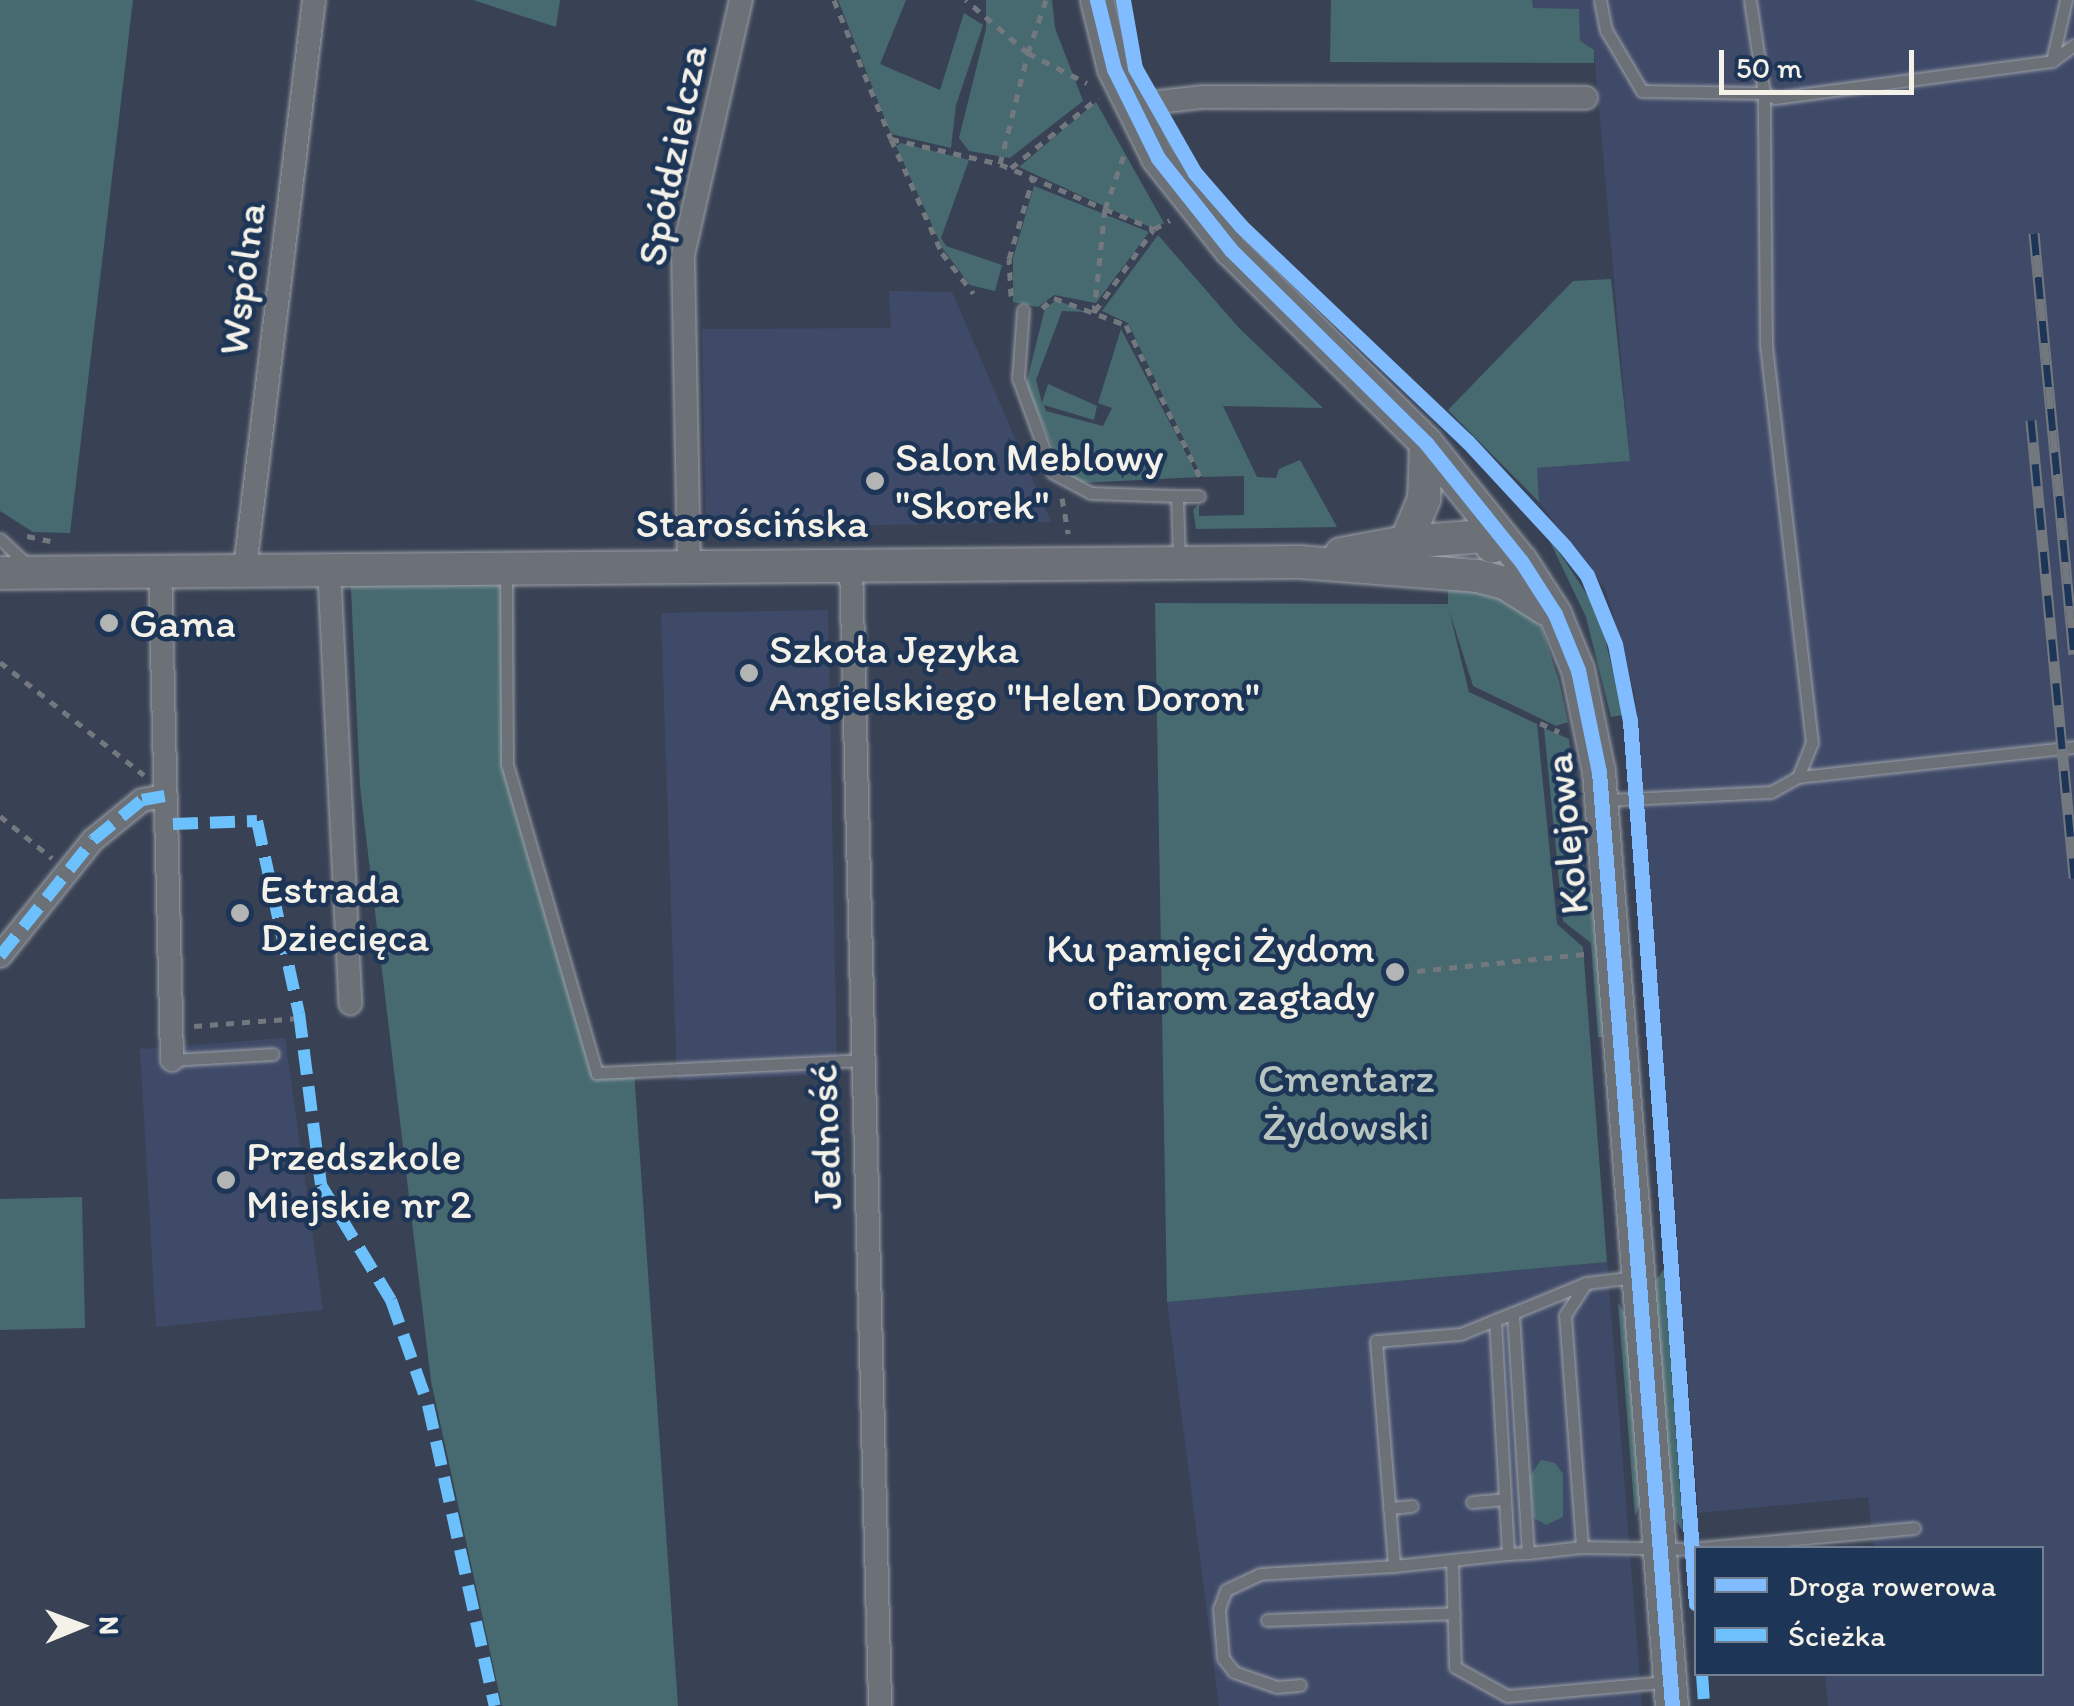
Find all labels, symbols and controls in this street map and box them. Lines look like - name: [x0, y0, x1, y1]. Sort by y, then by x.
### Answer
- scale bar: [1724, 30, 1919, 92]
- street label: Spółdzielcza: [626, 40, 718, 270]
- text: 50 m: [1736, 49, 1802, 86]
- street label: Wspólna: [208, 200, 276, 358]
- place label: Salon Meblowy "Skorek": [895, 432, 1162, 530]
- marker: Salon Meblowy "Skorek": [864, 470, 886, 492]
- street label: Starościńska: [635, 498, 869, 548]
- place label: Gama: [129, 598, 236, 648]
- marker: Gama: [98, 612, 120, 634]
- place label: Szkoła Języka Angielskiego "Helen Doron": [769, 624, 1260, 722]
- marker: Szkoła Języka Angielskiego "Helen Doron": [738, 662, 760, 684]
- street label: Kolejowa: [1532, 751, 1600, 917]
- place label: Estrada Dziecięca: [260, 864, 429, 962]
- marker: Estrada Dziecięca: [229, 902, 251, 924]
- place label: Ku pamięci Żydom ofiarom zagłady: [1045, 923, 1375, 1021]
- marker: Ku pamięci Żydom ofiarom zagłady: [1384, 961, 1406, 983]
- park label: Cmentarz Żydowski: [1258, 1053, 1434, 1152]
- street label: Jedność: [797, 1063, 853, 1211]
- place label: Przedszkole Miejskie nr 2: [246, 1131, 472, 1230]
- marker: Przedszkole Miejskie nr 2: [215, 1169, 237, 1191]
- legend: [1694, 1546, 2044, 1676]
- text: Droga rowerowa: [1788, 1567, 1996, 1604]
- north arrow: [30, 1576, 130, 1676]
- text: N: [93, 1616, 127, 1635]
- text: Ścieżka: [1788, 1617, 1886, 1654]

